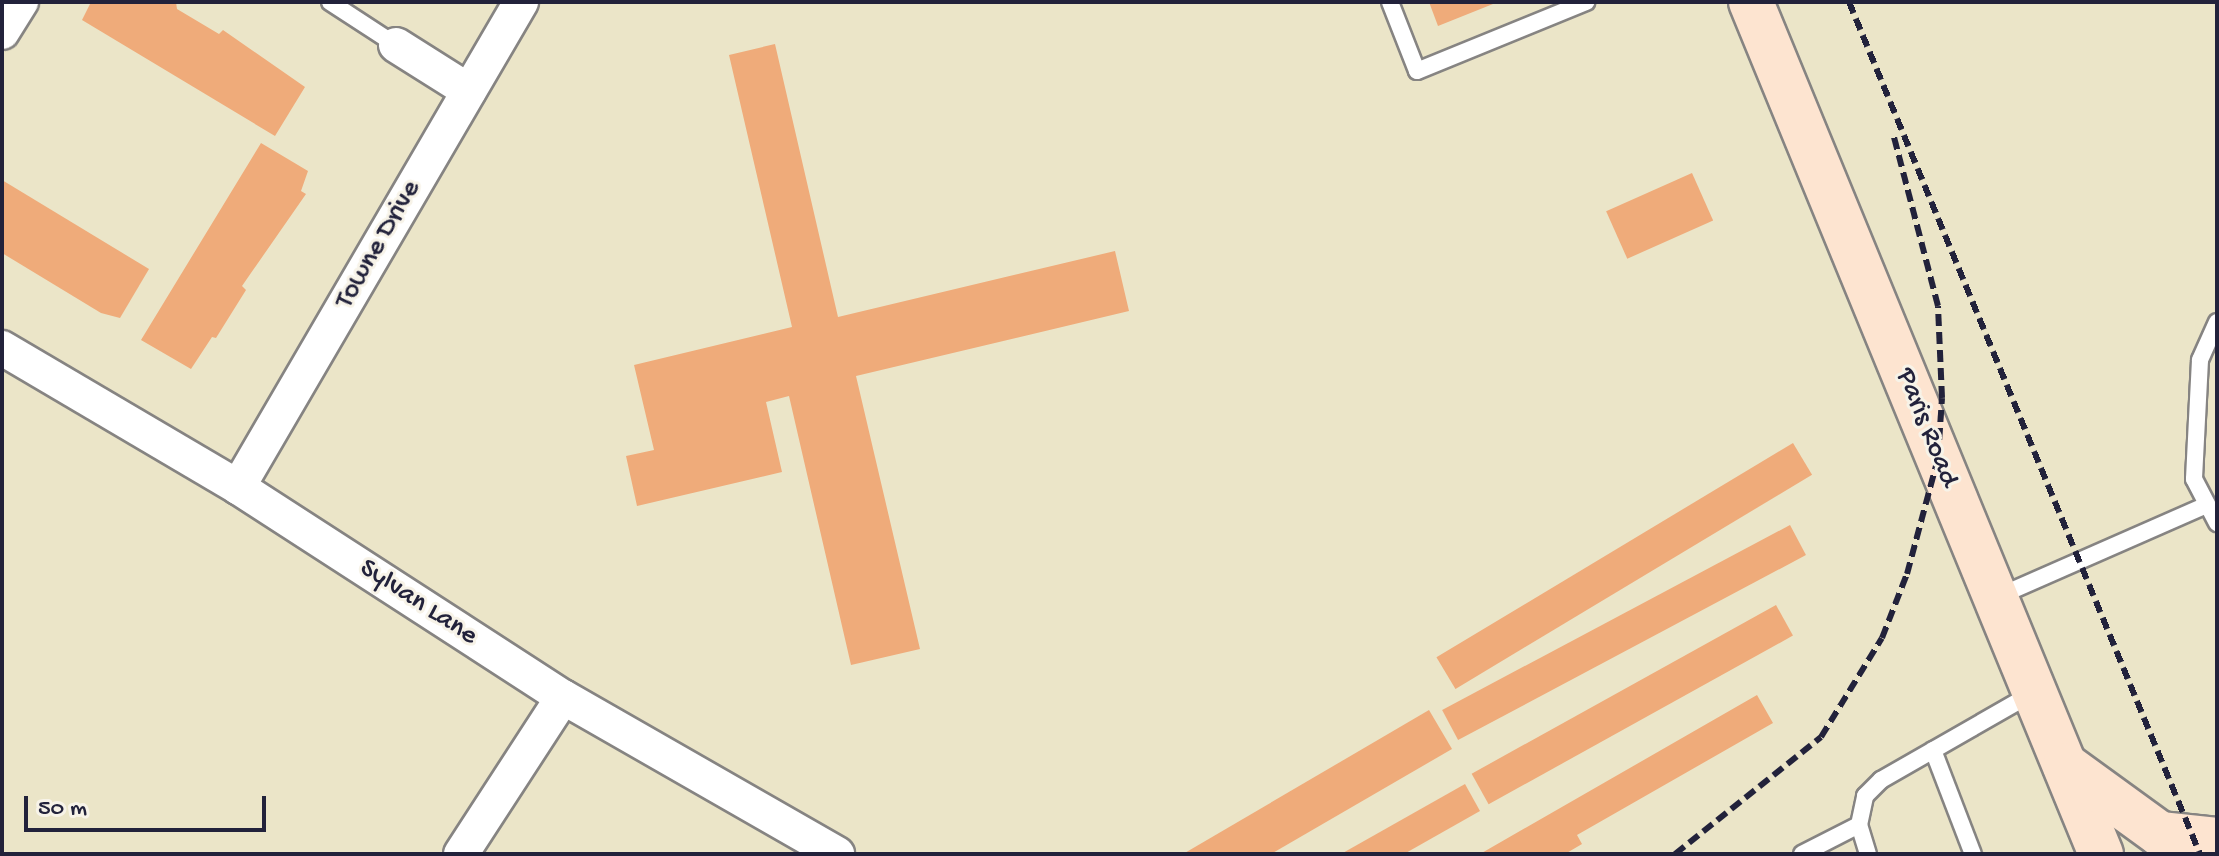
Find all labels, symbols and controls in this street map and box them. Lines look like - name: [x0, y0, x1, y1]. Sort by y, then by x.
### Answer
- street label: Towne Drive: [329, 175, 429, 315]
- street label: Paris Road: [1887, 364, 1965, 492]
- street label: Sylvan Lane: [353, 552, 483, 654]
- scale bar: [28, 780, 270, 830]
- text: 50 m: [38, 795, 87, 824]

